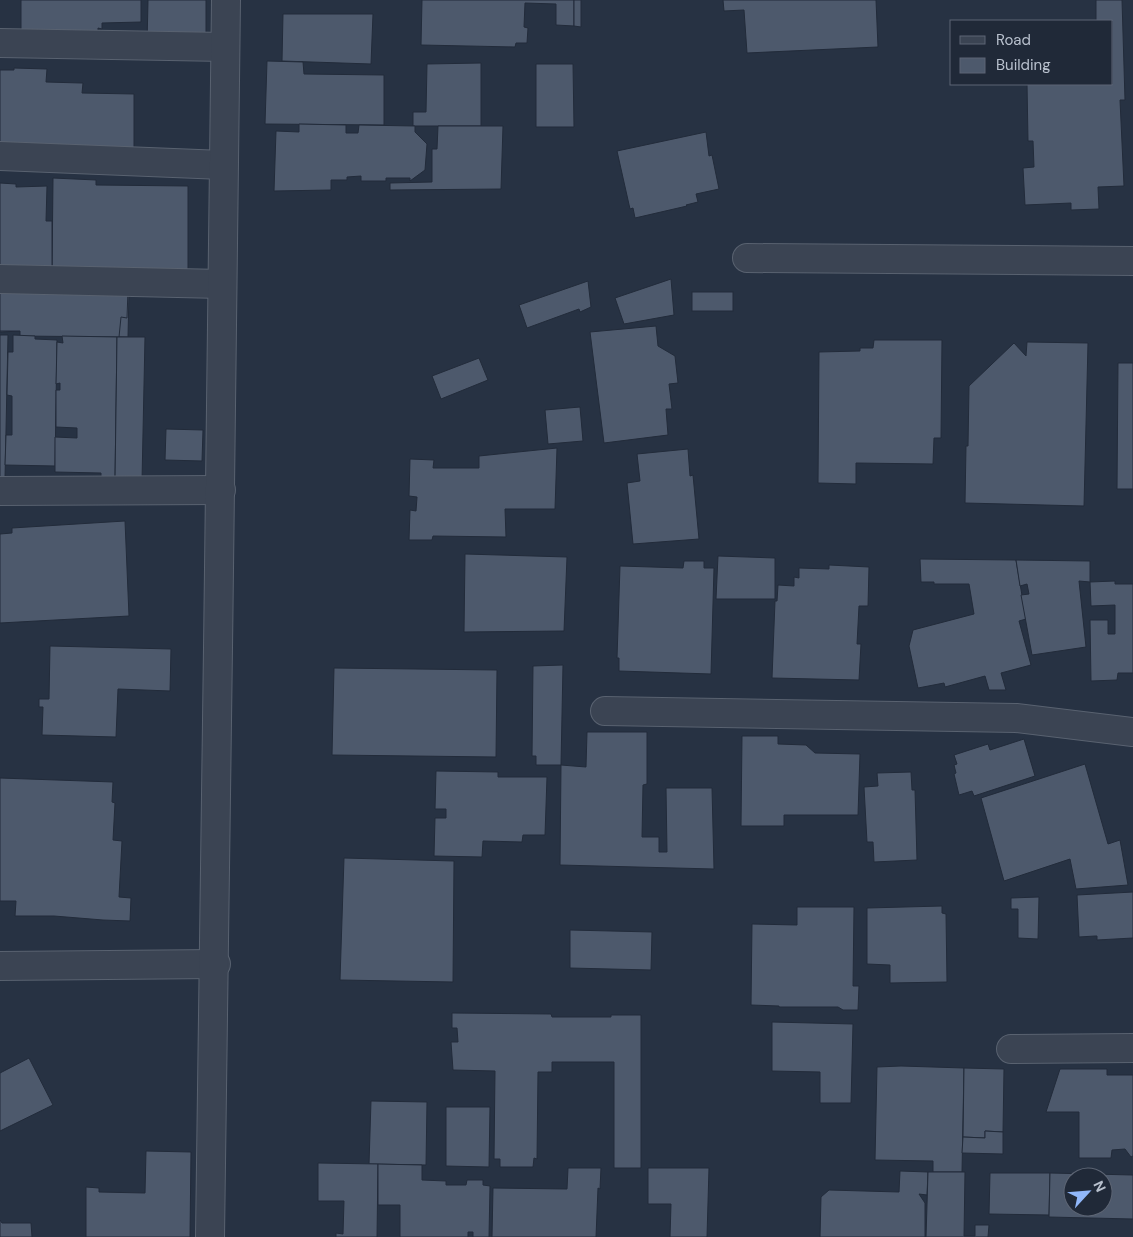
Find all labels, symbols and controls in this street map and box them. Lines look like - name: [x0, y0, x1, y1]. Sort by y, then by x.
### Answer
- legend: [950, 20, 1113, 85]
- text: Road: [996, 30, 1031, 50]
- text: Building: [996, 55, 1051, 75]
- north arrow: [1063, 1167, 1113, 1217]
- text: N: [1089, 1178, 1110, 1195]

